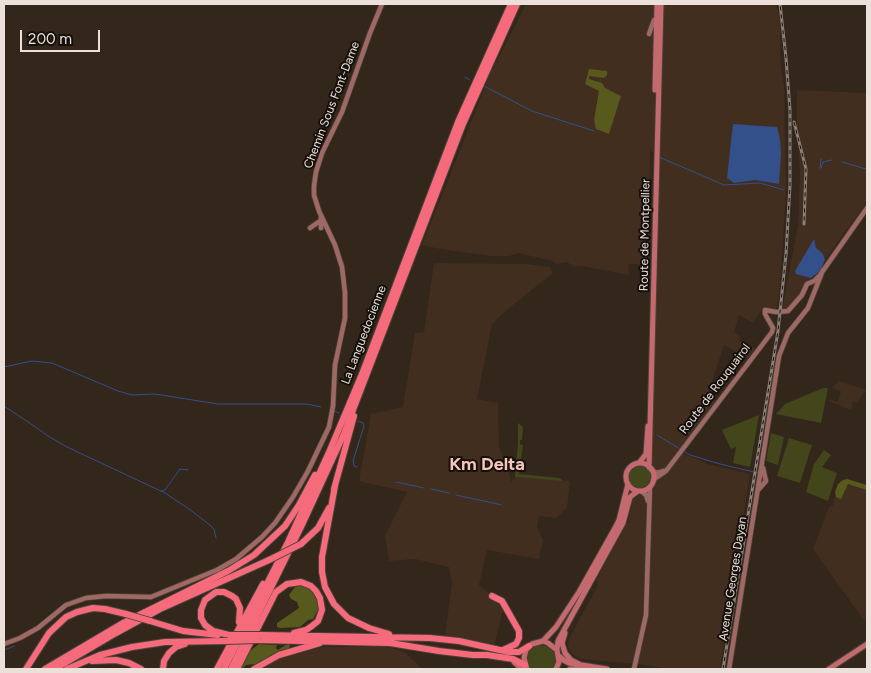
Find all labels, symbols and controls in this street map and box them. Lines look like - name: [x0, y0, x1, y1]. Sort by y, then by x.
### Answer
- scale bar: [22, 20, 102, 52]
- text: 200 m: [28, 30, 72, 48]
- street label: Chemin Sous Font-Dame: [301, 39, 363, 171]
- street label: Route de Montpellier: [637, 179, 653, 291]
- street label: La Languedocienne: [339, 284, 389, 386]
- street label: Route de Rouquairol: [676, 341, 754, 437]
- district label: Km Delta: [449, 454, 525, 476]
- street label: Avenue Georges Dayan: [716, 516, 750, 642]

